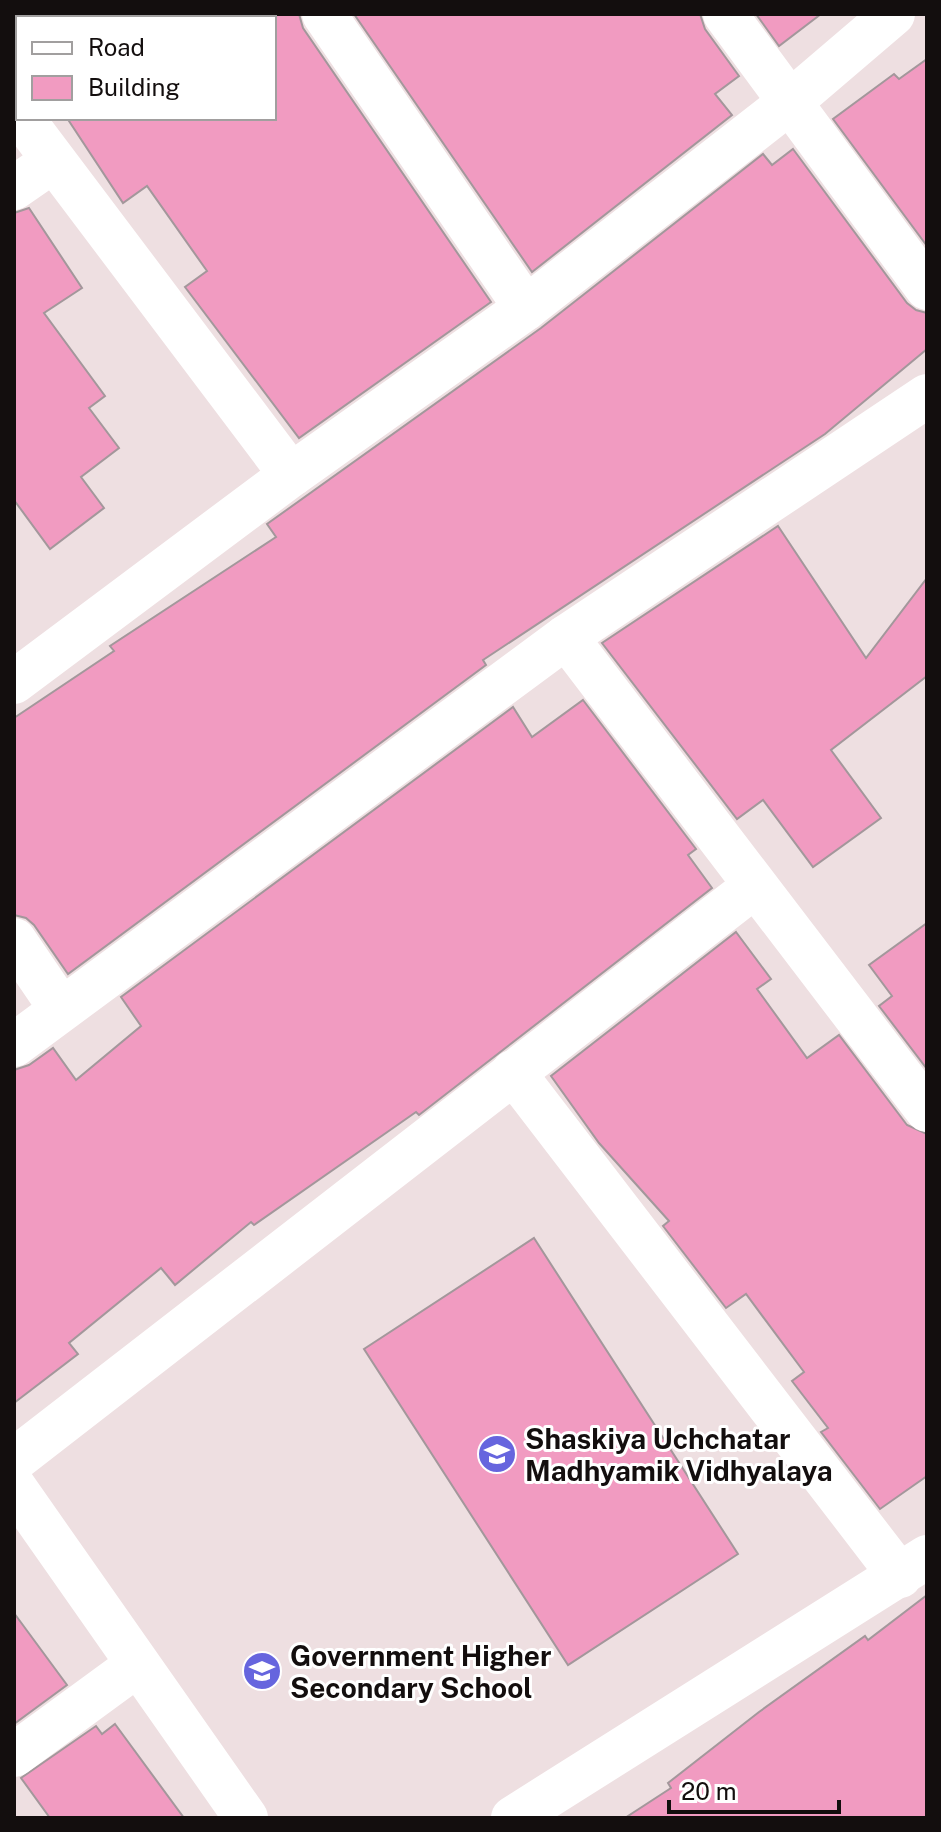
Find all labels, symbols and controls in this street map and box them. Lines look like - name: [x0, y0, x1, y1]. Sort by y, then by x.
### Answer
- legend: [16, 16, 276, 120]
- text: Road: [88, 33, 145, 61]
- text: Building: [88, 73, 180, 101]
- place label: Shaskiya Uchchatar Madhyamik Vidhyalaya: [525, 1422, 833, 1487]
- school or university icon: Shaskiya Uchchatar Madhyamik Vidhyalaya: [476, 1433, 518, 1475]
- place label: Government Higher Secondary School: [290, 1639, 551, 1704]
- school or university icon: Government Higher Secondary School: [241, 1650, 283, 1692]
- scale bar: [669, 1764, 839, 1814]
- text: 20 m: [681, 1777, 737, 1805]

